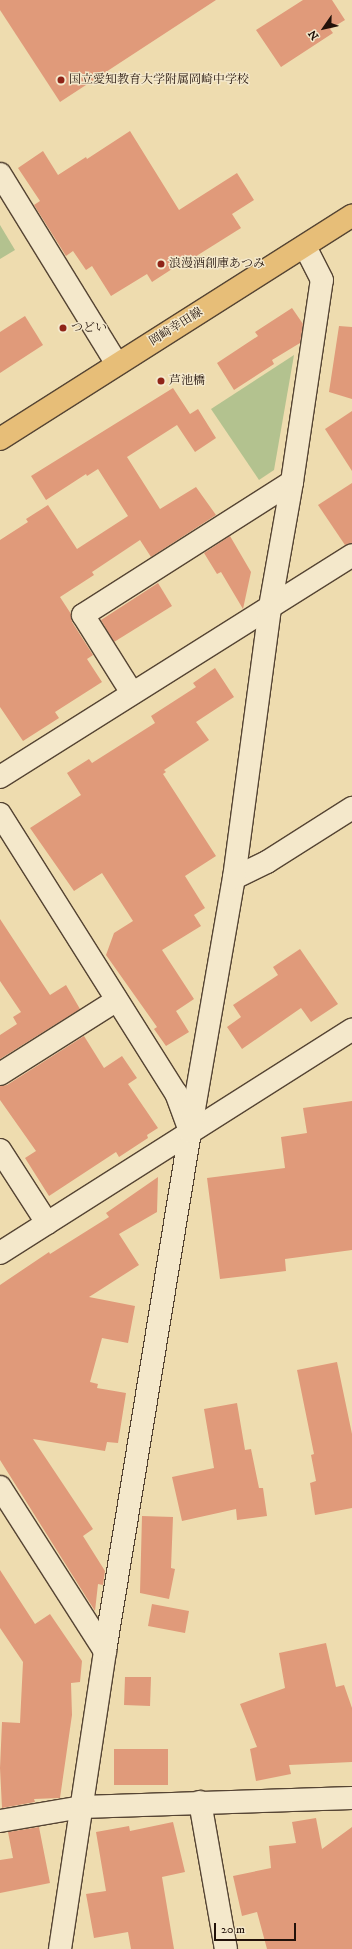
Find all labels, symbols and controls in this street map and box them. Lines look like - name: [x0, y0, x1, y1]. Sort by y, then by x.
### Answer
- north arrow: [304, 8, 344, 48]
- text: N: [306, 27, 322, 42]
- place label: 国立愛知教育大学附属岡崎中学校: [69, 73, 249, 87]
- marker: 国立愛知教育大学附属岡崎中学校: [56, 75, 66, 85]
- place label: 浪漫酒創庫あつみ: [169, 257, 265, 271]
- marker: 浪漫酒創庫あつみ: [156, 259, 166, 269]
- street label: 岡崎幸田線: [147, 305, 205, 349]
- place label: つどい: [71, 321, 107, 335]
- marker: つどい: [58, 323, 68, 333]
- place label: 芦池橋: [169, 374, 205, 388]
- marker: 芦池橋: [156, 376, 166, 386]
- scale bar: [216, 1915, 298, 1941]
- text: 20 m: [221, 1922, 245, 1937]

